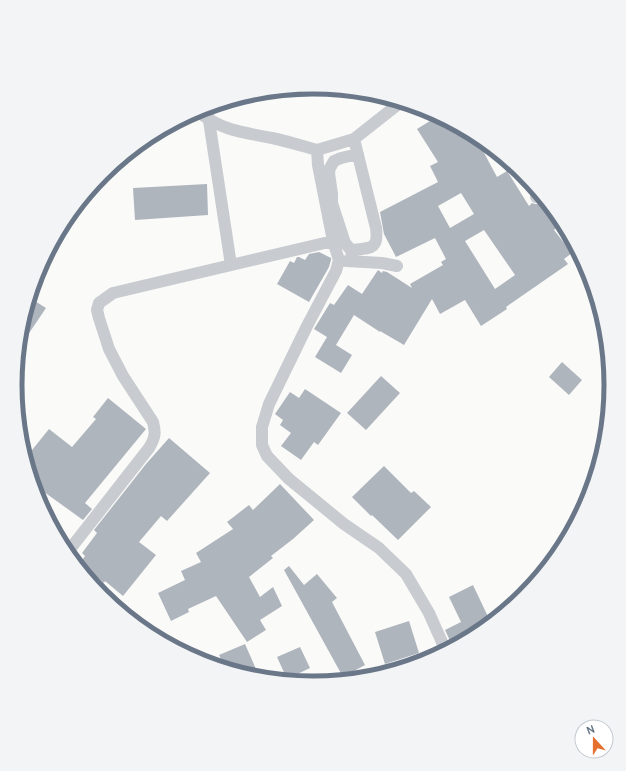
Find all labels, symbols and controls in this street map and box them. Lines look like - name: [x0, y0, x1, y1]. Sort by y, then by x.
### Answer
- north arrow: [574, 719, 614, 759]
- text: N: [585, 723, 597, 739]

